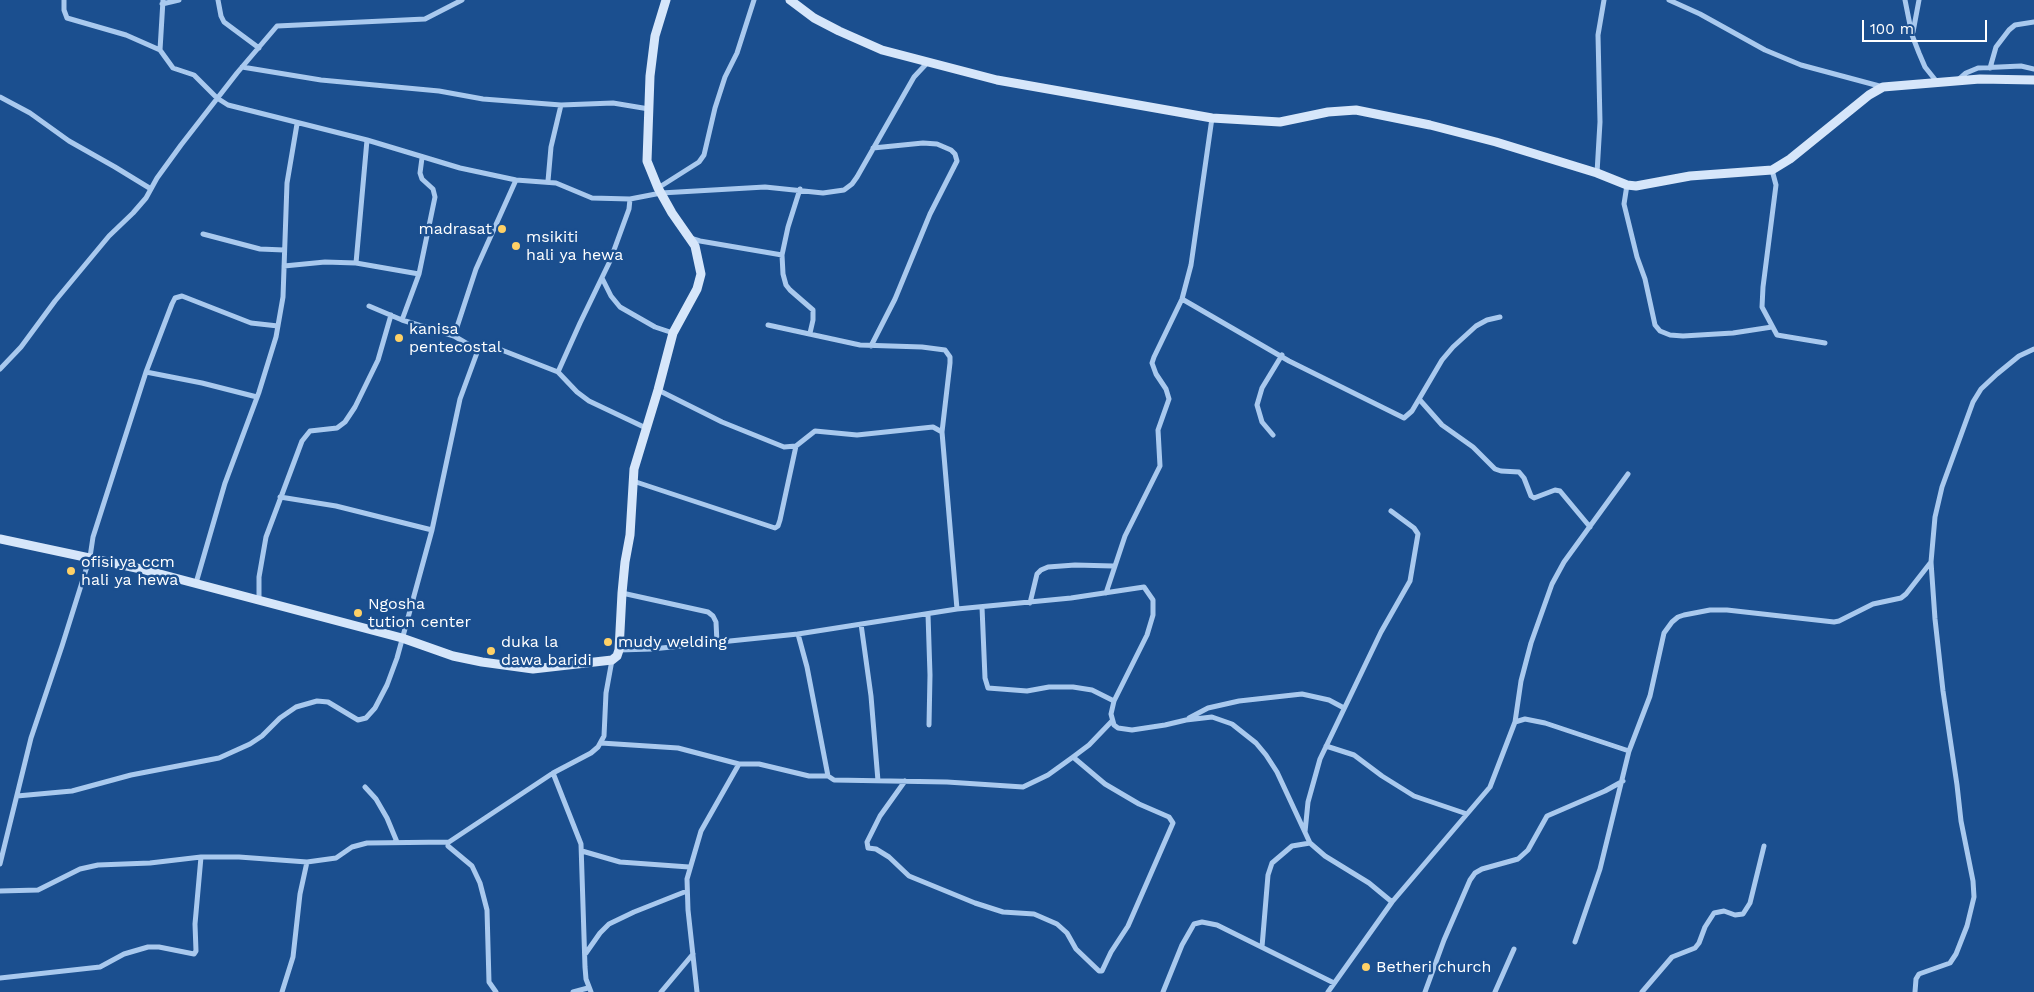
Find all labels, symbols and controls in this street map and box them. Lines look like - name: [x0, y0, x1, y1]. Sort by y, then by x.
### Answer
- scale bar: [1864, 10, 1989, 42]
- text: 100 m: [1870, 20, 1914, 38]
- place label: madrasat: [418, 219, 492, 239]
- marker: madrasat: [496, 223, 508, 235]
- place label: msikiti hali ya hewa: [526, 227, 623, 265]
- marker: msikiti hali ya hewa: [510, 240, 522, 252]
- place label: kanisa pentecostal: [409, 319, 502, 357]
- marker: kanisa pentecostal: [393, 332, 405, 344]
- place label: ofisi ya ccm hali ya hewa: [81, 552, 178, 590]
- marker: ofisi ya ccm hali ya hewa: [65, 565, 77, 577]
- place label: Ngosha tution center: [368, 594, 471, 632]
- marker: Ngosha tution center: [352, 607, 364, 619]
- place label: duka la dawa baridi: [501, 632, 592, 670]
- place label: mudy welding: [618, 632, 727, 652]
- marker: mudy welding: [602, 636, 614, 648]
- marker: duka la dawa baridi: [485, 645, 497, 657]
- place label: Betheri church: [1376, 957, 1491, 977]
- marker: Betheri church: [1360, 961, 1372, 973]

